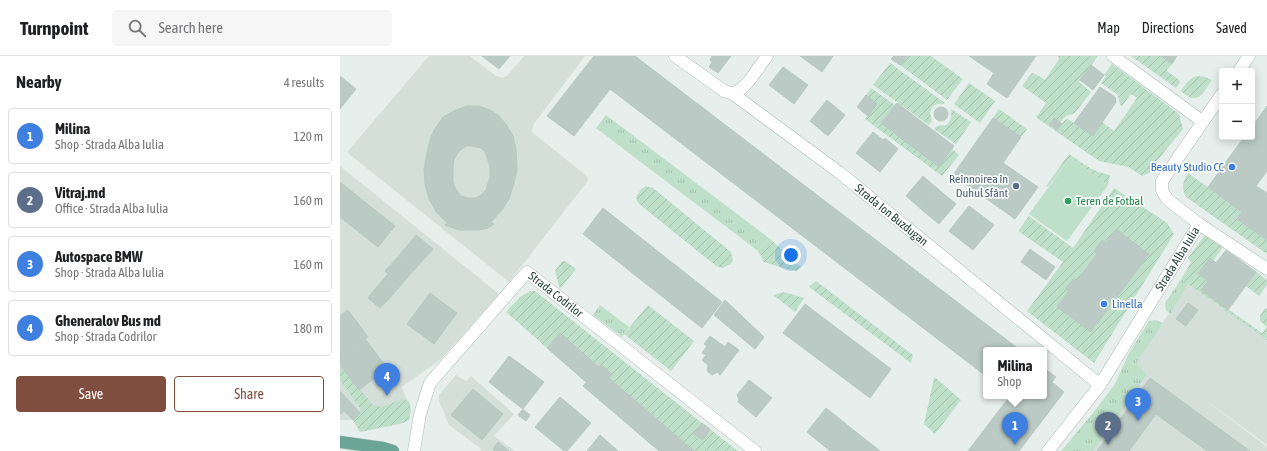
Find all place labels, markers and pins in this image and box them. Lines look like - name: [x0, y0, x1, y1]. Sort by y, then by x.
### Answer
- place label: Beauty Studio CC: [1151, 160, 1225, 174]
- marker: Beauty Studio CC: [1227, 162, 1237, 172]
- place label: Reînnoirea în Duhul Sfânt: [949, 172, 1009, 200]
- marker: Reînnoirea în Duhul Sfânt: [1011, 181, 1021, 191]
- place label: Teren de Fotbal: [1076, 194, 1144, 208]
- marker: Teren de Fotbal: [1063, 196, 1073, 206]
- place label: Linella: [1112, 297, 1143, 311]
- marker: Linella: [1099, 299, 1109, 309]
- pin: 4: [374, 363, 400, 396]
- pin: 3: [1125, 388, 1151, 421]
- pin: 1: [1002, 412, 1028, 445]
- pin: 2: [1095, 412, 1121, 445]

